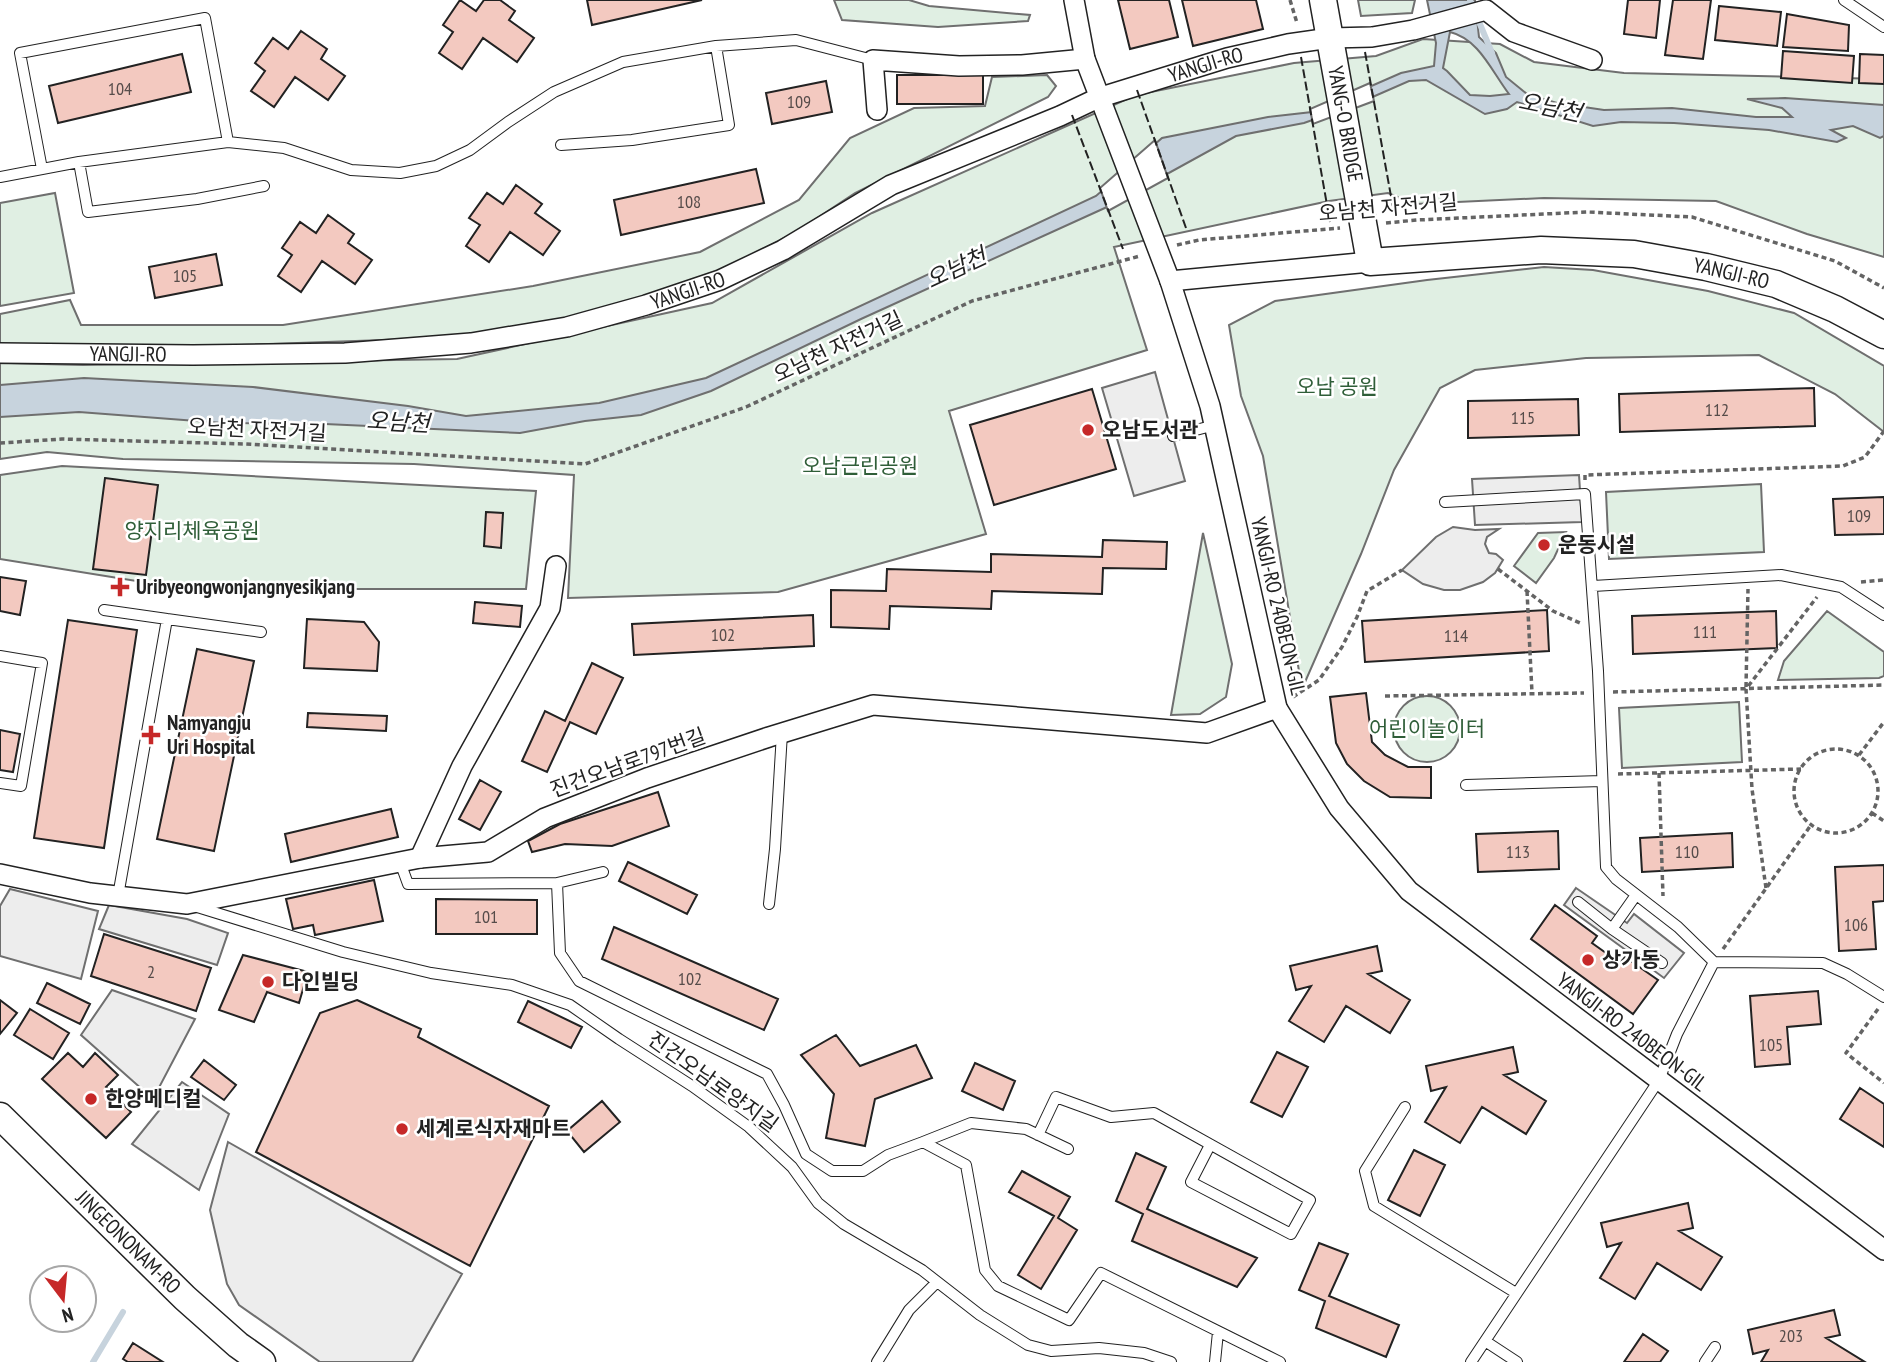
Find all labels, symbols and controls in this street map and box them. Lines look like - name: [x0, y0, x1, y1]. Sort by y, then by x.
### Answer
- street label: YANGJI-RO: [1165, 41, 1246, 88]
- street label: YANG-O BRIDGE: [1322, 64, 1369, 184]
- house number: 104: [108, 77, 132, 100]
- water label: 오남천: [1516, 86, 1587, 128]
- house number: 109: [787, 90, 811, 113]
- street label: 오남천 자전거길: [1317, 188, 1459, 227]
- house number: 108: [677, 190, 701, 213]
- water label: 오남천: [921, 240, 993, 294]
- street label: YANGJI-RO: [1692, 251, 1772, 295]
- house number: 105: [173, 264, 197, 287]
- street label: YANGJI-RO: [647, 265, 729, 315]
- street label: 오남천 자전거길: [769, 305, 907, 388]
- street label: YANGJI-RO: [89, 340, 167, 368]
- park label: 오남 공원: [1296, 373, 1378, 400]
- house number: 112: [1705, 398, 1729, 421]
- water label: 오남천: [366, 405, 433, 438]
- house number: 115: [1511, 406, 1535, 429]
- street label: 오남천 자전거길: [187, 412, 327, 447]
- place label: 오남도서관: [1102, 416, 1199, 443]
- marker: 오남도서관: [1080, 422, 1096, 438]
- park label: 오남근린공원: [802, 452, 918, 479]
- house number: 109: [1847, 504, 1871, 527]
- street label: YANGJI-RO 240BEON-GIL: [1245, 514, 1312, 698]
- park label: 양지리체육공원: [124, 517, 260, 544]
- place label: 운동시설: [1558, 531, 1635, 558]
- marker: 운동시설: [1536, 537, 1552, 553]
- place label: Uribyeongwonjangnyesikjang: [136, 573, 355, 600]
- marker: Uribyeongwonjangnyesikjang: [110, 577, 130, 597]
- house number: 111: [1693, 620, 1717, 643]
- house number: 102: [711, 623, 735, 646]
- house number: 114: [1444, 624, 1468, 647]
- place label: Namyangju Uri Hospital: [167, 709, 256, 760]
- park label: 어린이놀이터: [1369, 715, 1485, 742]
- street label: 진건오남로797번길: [546, 722, 709, 803]
- marker: Namyangju Uri Hospital: [141, 725, 161, 745]
- house number: 113: [1506, 840, 1530, 863]
- house number: 110: [1675, 840, 1699, 863]
- house number: 101: [474, 905, 498, 928]
- house number: 106: [1844, 913, 1868, 936]
- place label: 상가동: [1602, 946, 1660, 973]
- marker: 상가동: [1580, 952, 1596, 968]
- house number: 2: [147, 960, 155, 983]
- street label: YANGJI-RO 240BEON-GIL: [1552, 966, 1713, 1097]
- house number: 102: [678, 967, 702, 990]
- place label: 다인빌딩: [282, 968, 359, 995]
- marker: 다인빌딩: [260, 974, 276, 990]
- street label: 진건오남로양지길: [643, 1025, 784, 1138]
- house number: 105: [1759, 1033, 1783, 1056]
- place label: 한양메디컬: [105, 1085, 202, 1112]
- marker: 한양메디컬: [83, 1091, 99, 1107]
- place label: 세계로식자재마트: [416, 1115, 571, 1142]
- marker: 세계로식자재마트: [394, 1121, 410, 1137]
- street label: JINGEONONAM-RO: [70, 1184, 187, 1299]
- north arrow: [28, 1264, 98, 1334]
- text: N: [59, 1302, 76, 1328]
- house number: 203: [1779, 1324, 1803, 1347]

